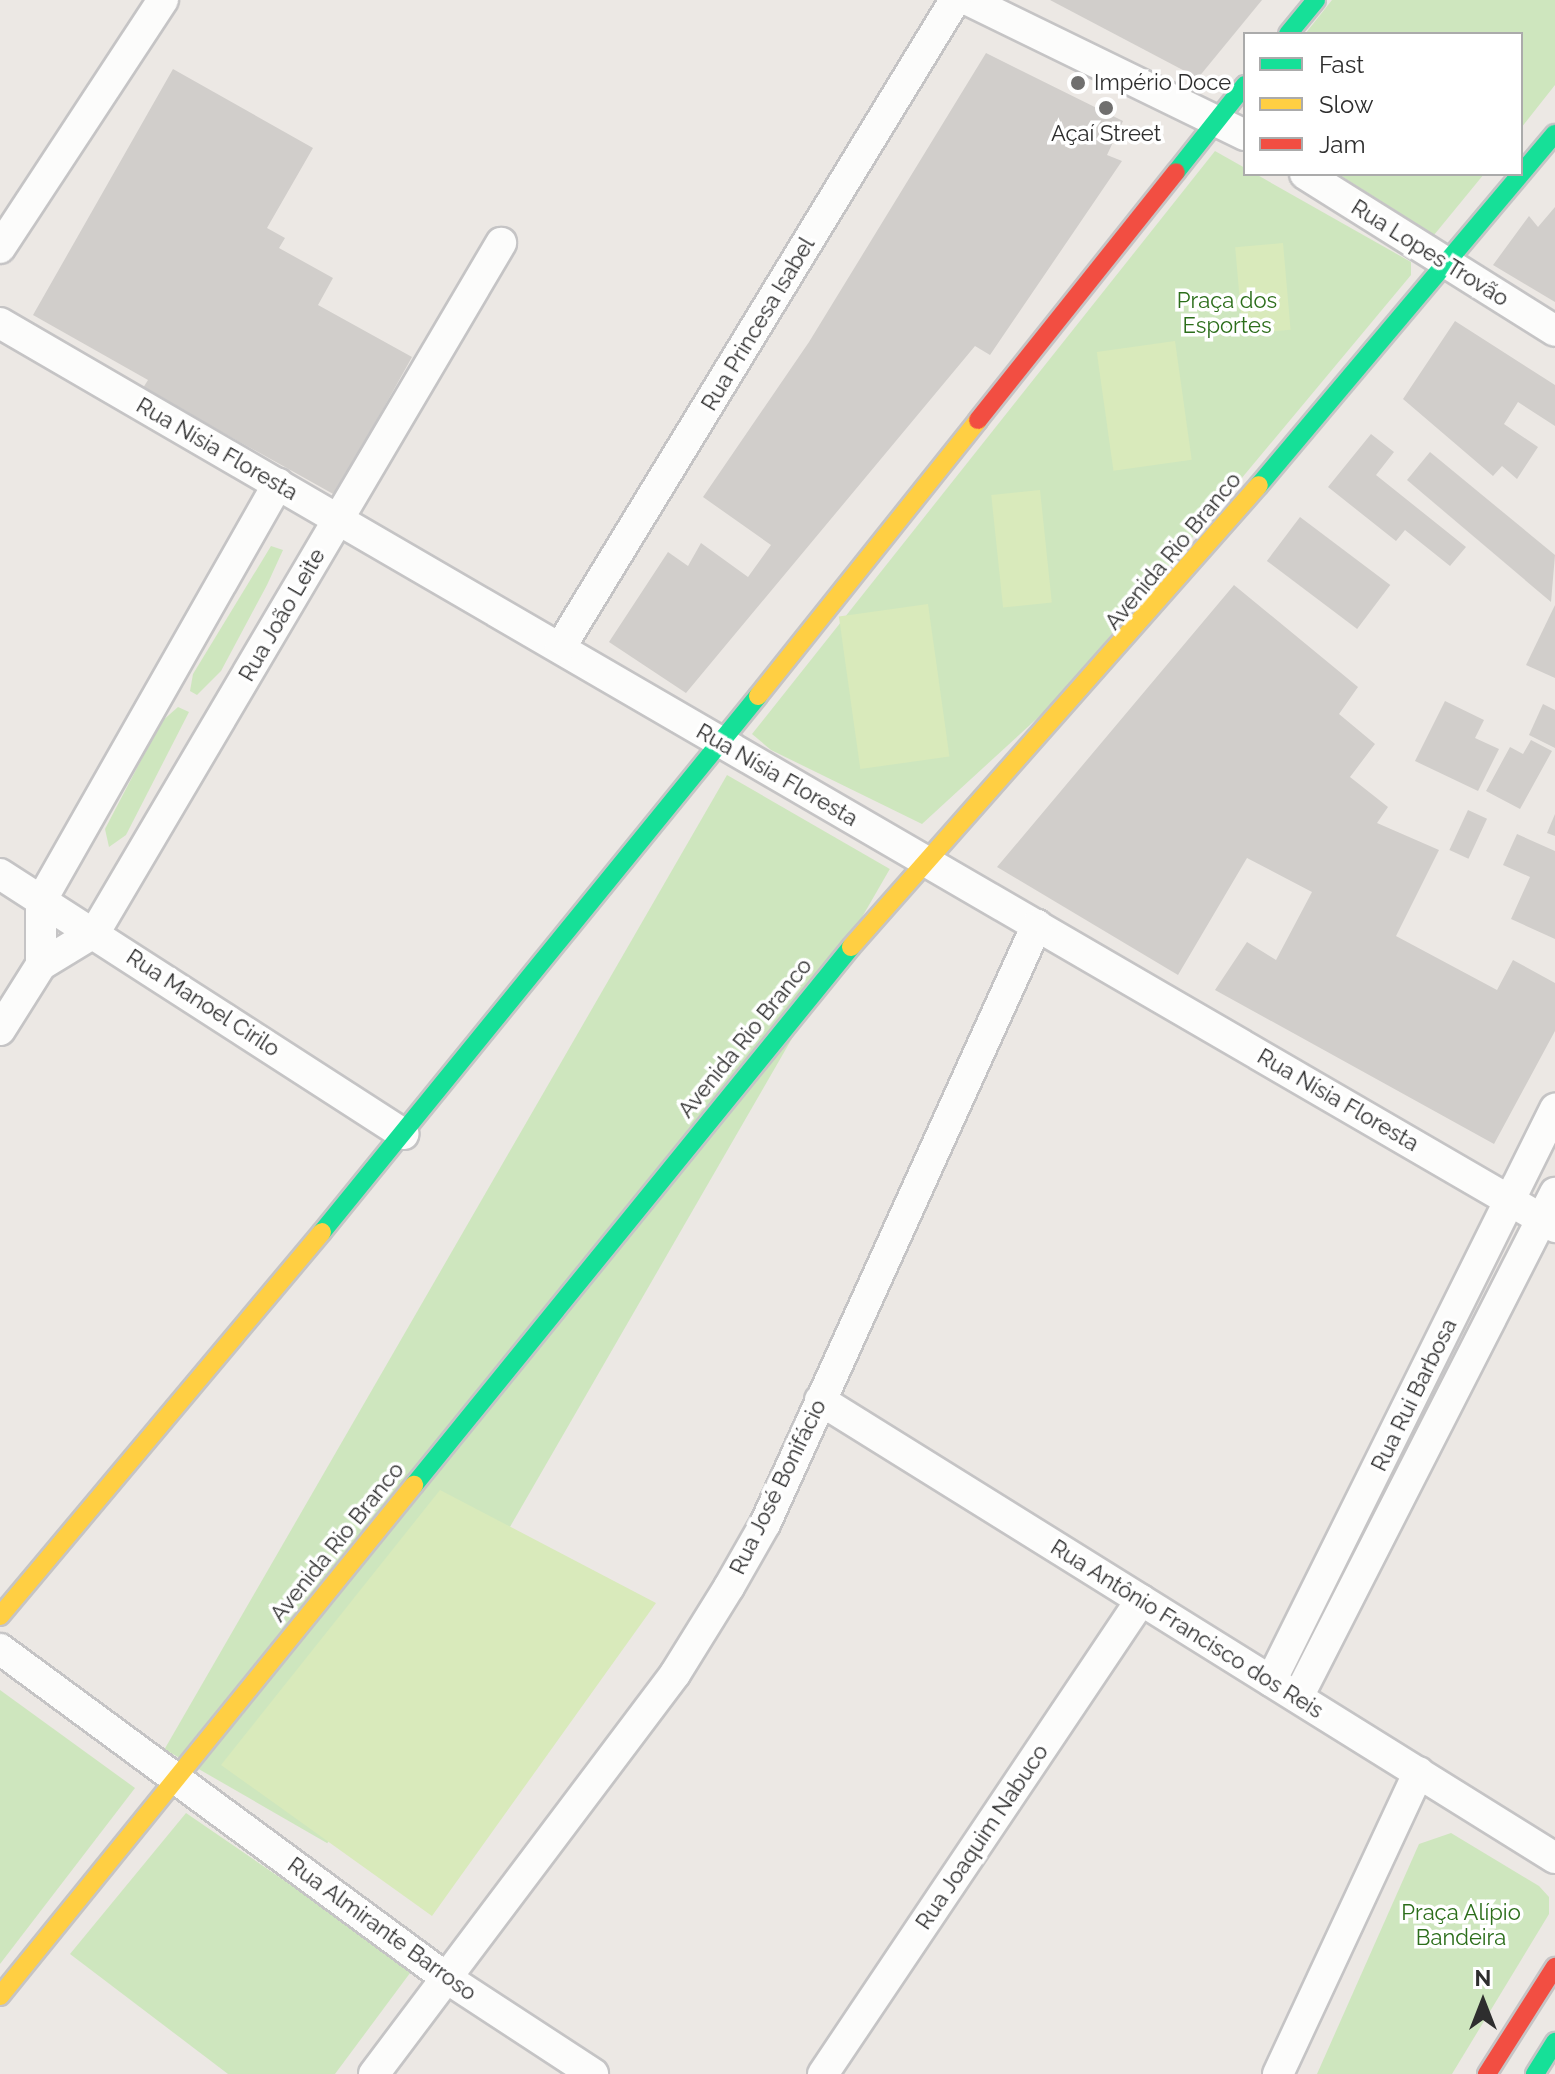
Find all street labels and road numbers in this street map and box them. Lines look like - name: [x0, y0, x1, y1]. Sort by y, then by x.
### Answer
- street label: Rua Lopes Trovão: [1346, 194, 1514, 312]
- street label: Rua Princesa Isabel: [696, 233, 820, 415]
- street label: Rua Nísia Floresta: [132, 392, 302, 506]
- street label: Avenida Rio Branco: [1099, 467, 1247, 635]
- street label: Rua João Leite: [233, 544, 331, 686]
- street label: Rua Nísia Floresta: [692, 718, 862, 832]
- street label: Rua Manoel Cirilo: [121, 943, 285, 1063]
- street label: Avenida Rio Branco: [673, 953, 817, 1123]
- street label: Rua Nísia Floresta: [1253, 1043, 1423, 1157]
- street label: Rua Rui Barbosa: [1366, 1315, 1462, 1475]
- street label: Rua José Bonifácio: [724, 1395, 832, 1579]
- street label: Avenida Rio Branco: [265, 1457, 409, 1627]
- street label: Rua Antônio Francisco dos Reis: [1046, 1534, 1328, 1724]
- street label: Rua Joaquim Nabuco: [910, 1739, 1054, 1935]
- street label: Rua Almirante Barroso: [282, 1852, 482, 2006]

